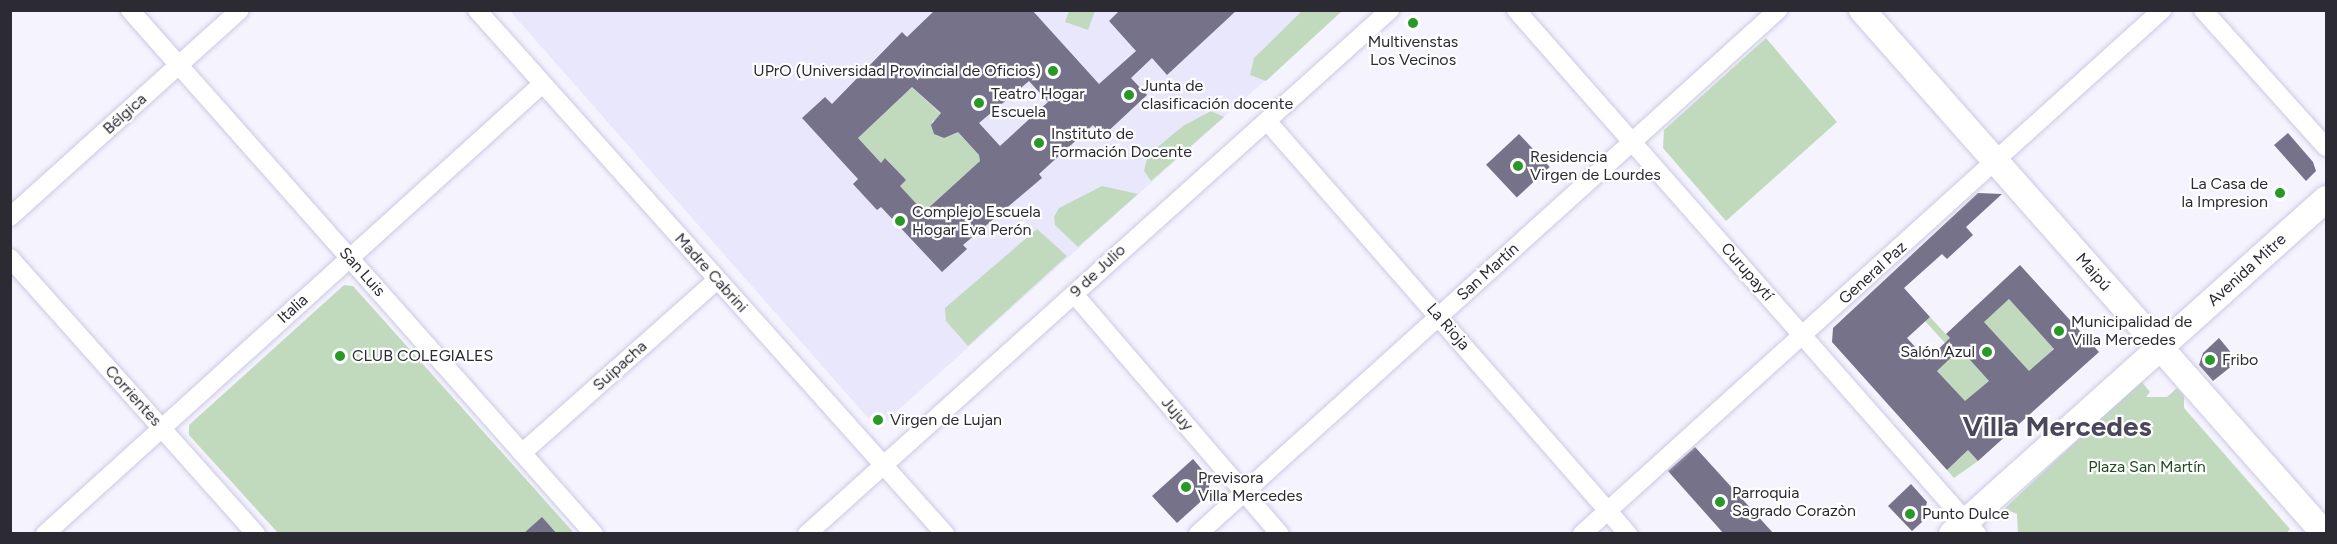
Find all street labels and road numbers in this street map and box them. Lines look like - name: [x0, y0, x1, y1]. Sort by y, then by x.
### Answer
- street label: Bélgica: [99, 89, 151, 139]
- street label: Madre Cabrini: [670, 229, 752, 317]
- street label: Avenida Mitre: [2204, 230, 2290, 310]
- street label: General Paz: [1835, 238, 1911, 308]
- street label: San Martín: [1453, 239, 1523, 305]
- street label: Curupaytí: [1717, 239, 1777, 305]
- street label: 9 de Julio: [1066, 241, 1130, 301]
- street label: San Luis: [335, 244, 389, 300]
- street label: Maipú: [2071, 249, 2115, 295]
- street label: Italia: [274, 291, 312, 327]
- street label: La Rioja: [1422, 300, 1474, 354]
- street label: Suipacha: [589, 337, 651, 395]
- street label: Corrientes: [101, 362, 165, 430]
- street label: Jujuy: [1157, 393, 1197, 435]

